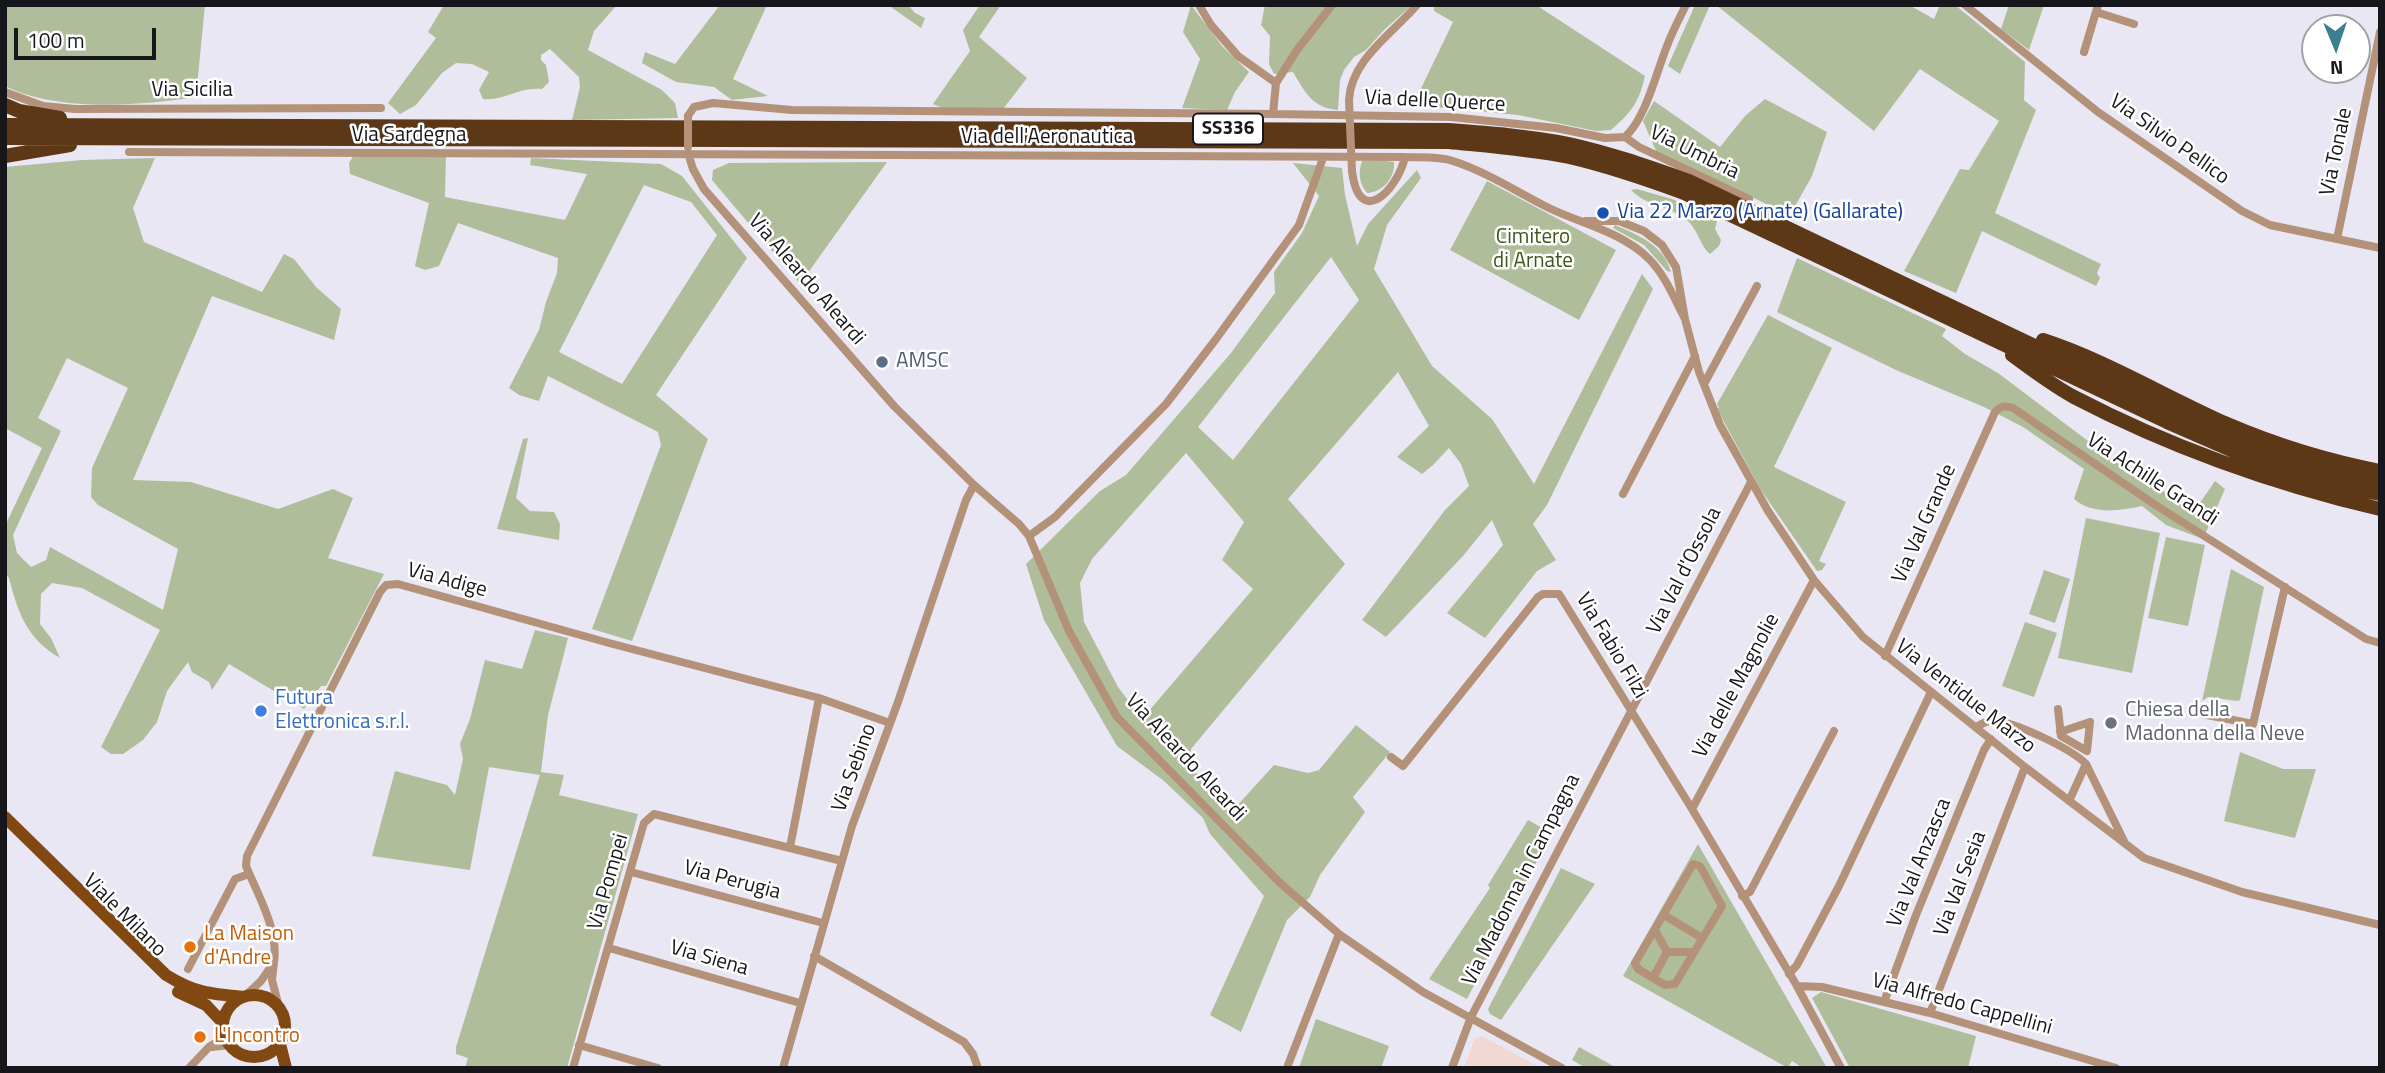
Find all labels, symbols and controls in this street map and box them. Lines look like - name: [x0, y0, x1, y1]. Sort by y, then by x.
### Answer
- scale bar: [18, 14, 159, 58]
- north arrow: [2301, 14, 2371, 84]
- text: 100 m: [27, 24, 84, 56]
- text: N: [2330, 54, 2344, 83]
- street label: Via Sicilia: [151, 78, 233, 104]
- street label: Via delle Querce: [1364, 86, 1506, 118]
- street label: Via Silvio Pellico: [2104, 89, 2234, 191]
- street label: Via Tonale: [2315, 106, 2359, 198]
- road number: SS336: [1193, 113, 1263, 144]
- street label: Via Umbria: [1645, 121, 1743, 185]
- street label: Via Sardegna: [351, 123, 467, 149]
- street label: Via dell'Aeronautica: [961, 125, 1133, 151]
- place label: Via 22 Marzo (Arnate) (Gallarate): [1617, 200, 1903, 226]
- marker: Via 22 Marzo (Arnate) (Gallarate): [1595, 205, 1611, 221]
- street label: Via Aleardo Aleardi: [742, 209, 870, 351]
- park label: Cimitero di Arnate: [1493, 225, 1573, 275]
- place label: AMSC: [896, 349, 949, 375]
- marker: AMSC: [874, 354, 890, 370]
- street label: Via Achille Grandi: [2081, 428, 2223, 532]
- street label: Via Val Grande: [1888, 461, 1962, 587]
- street label: Via Val d'Ossola: [1642, 503, 1728, 639]
- street label: Via Adige: [404, 558, 490, 604]
- street label: Via Fabio Filzi: [1570, 589, 1652, 703]
- street label: Via delle Magnolie: [1688, 609, 1786, 763]
- street label: Via Ventidue Marzo: [1890, 634, 2040, 760]
- place label: Futura Elettronica s.r.l.: [275, 686, 409, 736]
- street label: Via Aleardo Aleardi: [1119, 689, 1251, 827]
- place label: Chiesa della Madonna della Neve: [2125, 698, 2305, 748]
- marker: Futura Elettronica s.r.l.: [253, 703, 269, 719]
- marker: Chiesa della Madonna della Neve: [2103, 715, 2119, 731]
- street label: Via Sebino: [827, 720, 883, 816]
- street label: Via Madonna in Campagna: [1458, 770, 1586, 990]
- street label: Via Val Anzasca: [1883, 795, 1957, 931]
- street label: Via Val Sesia: [1929, 828, 1993, 940]
- street label: Via Pompei: [583, 831, 635, 933]
- street label: Via Perugia: [681, 856, 783, 906]
- street label: Viale Milano: [77, 869, 171, 963]
- place label: La Maison d'Andre: [204, 922, 294, 972]
- street label: Via Siena: [667, 936, 751, 982]
- marker: La Maison d'Andre: [182, 939, 198, 955]
- street label: Via Alfredo Cappellini: [1869, 969, 2055, 1041]
- place label: L'Incontro: [214, 1024, 300, 1050]
- marker: L'Incontro: [192, 1029, 208, 1045]

